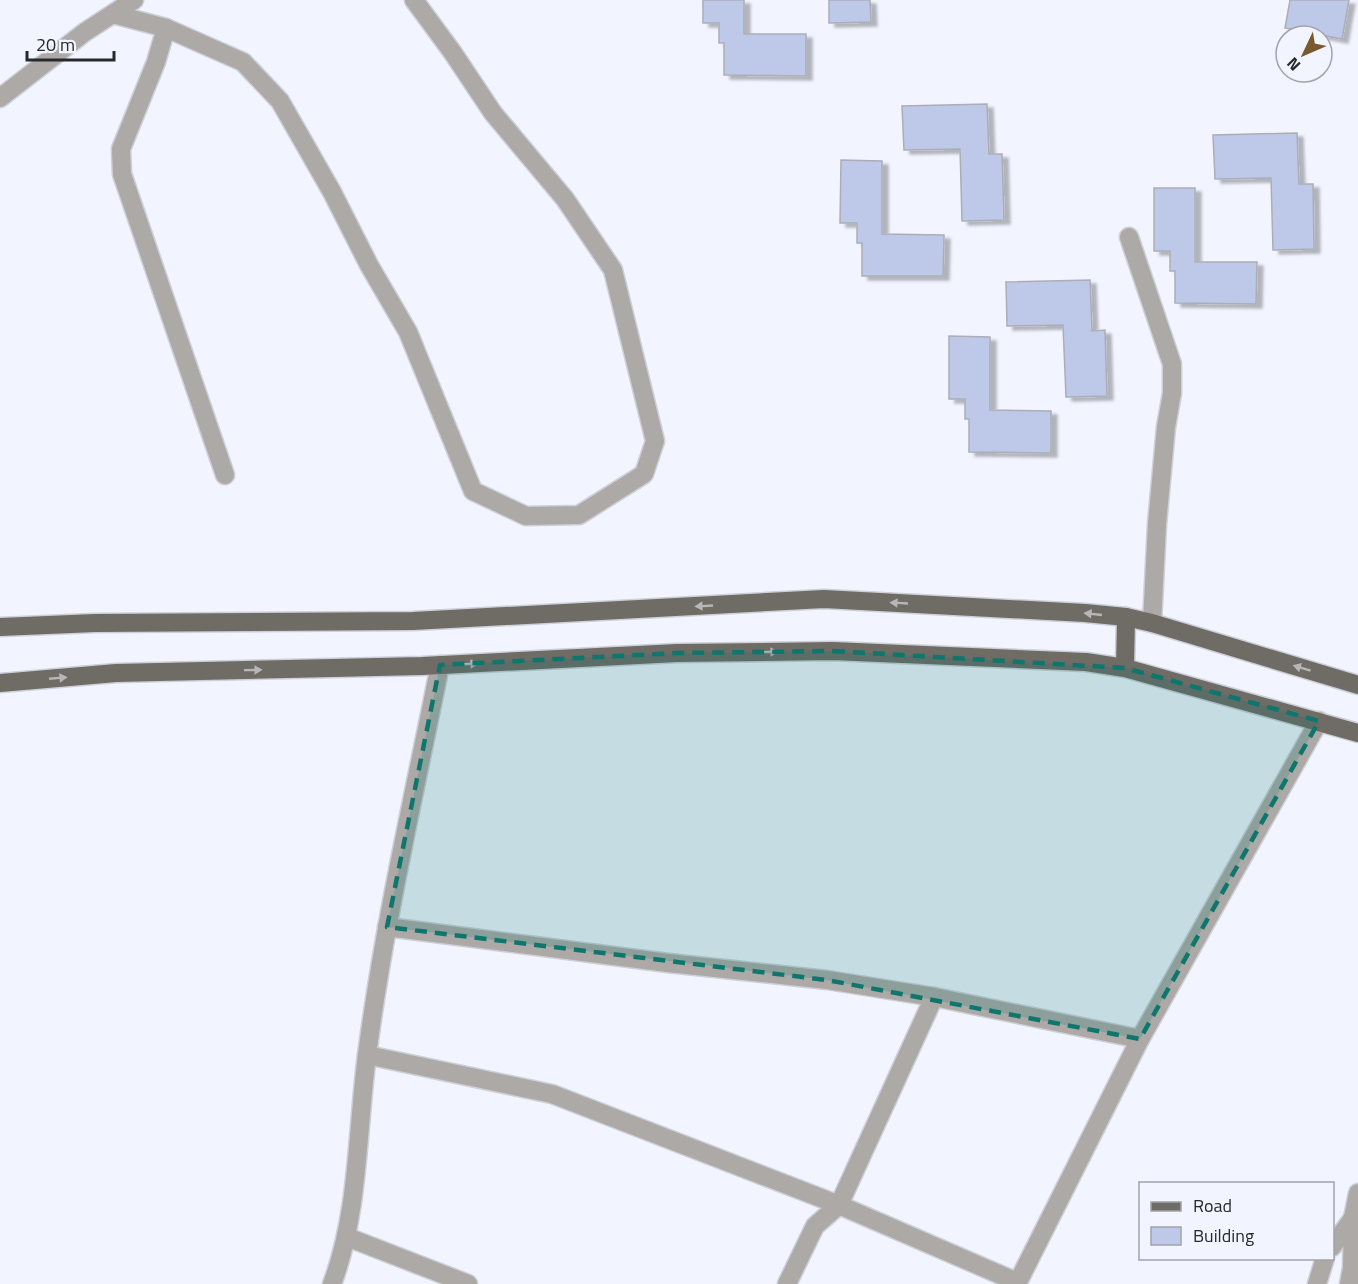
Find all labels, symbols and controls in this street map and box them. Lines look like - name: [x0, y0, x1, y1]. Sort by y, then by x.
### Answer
- scale bar: [27, 24, 114, 62]
- north arrow: [1274, 24, 1334, 84]
- text: 20 m: [36, 31, 75, 58]
- text: N: [1281, 52, 1306, 77]
- one-way arrow: [889, 599, 908, 608]
- one-way arrow: [695, 601, 714, 610]
- one-way arrow: [1084, 609, 1103, 619]
- one-way arrow: [759, 647, 778, 656]
- one-way arrow: [459, 659, 478, 668]
- one-way arrow: [1293, 663, 1311, 672]
- one-way arrow: [244, 665, 263, 675]
- one-way arrow: [49, 673, 68, 682]
- legend: [1139, 1182, 1334, 1260]
- text: Road: [1193, 1192, 1232, 1219]
- text: Building: [1193, 1222, 1254, 1249]

